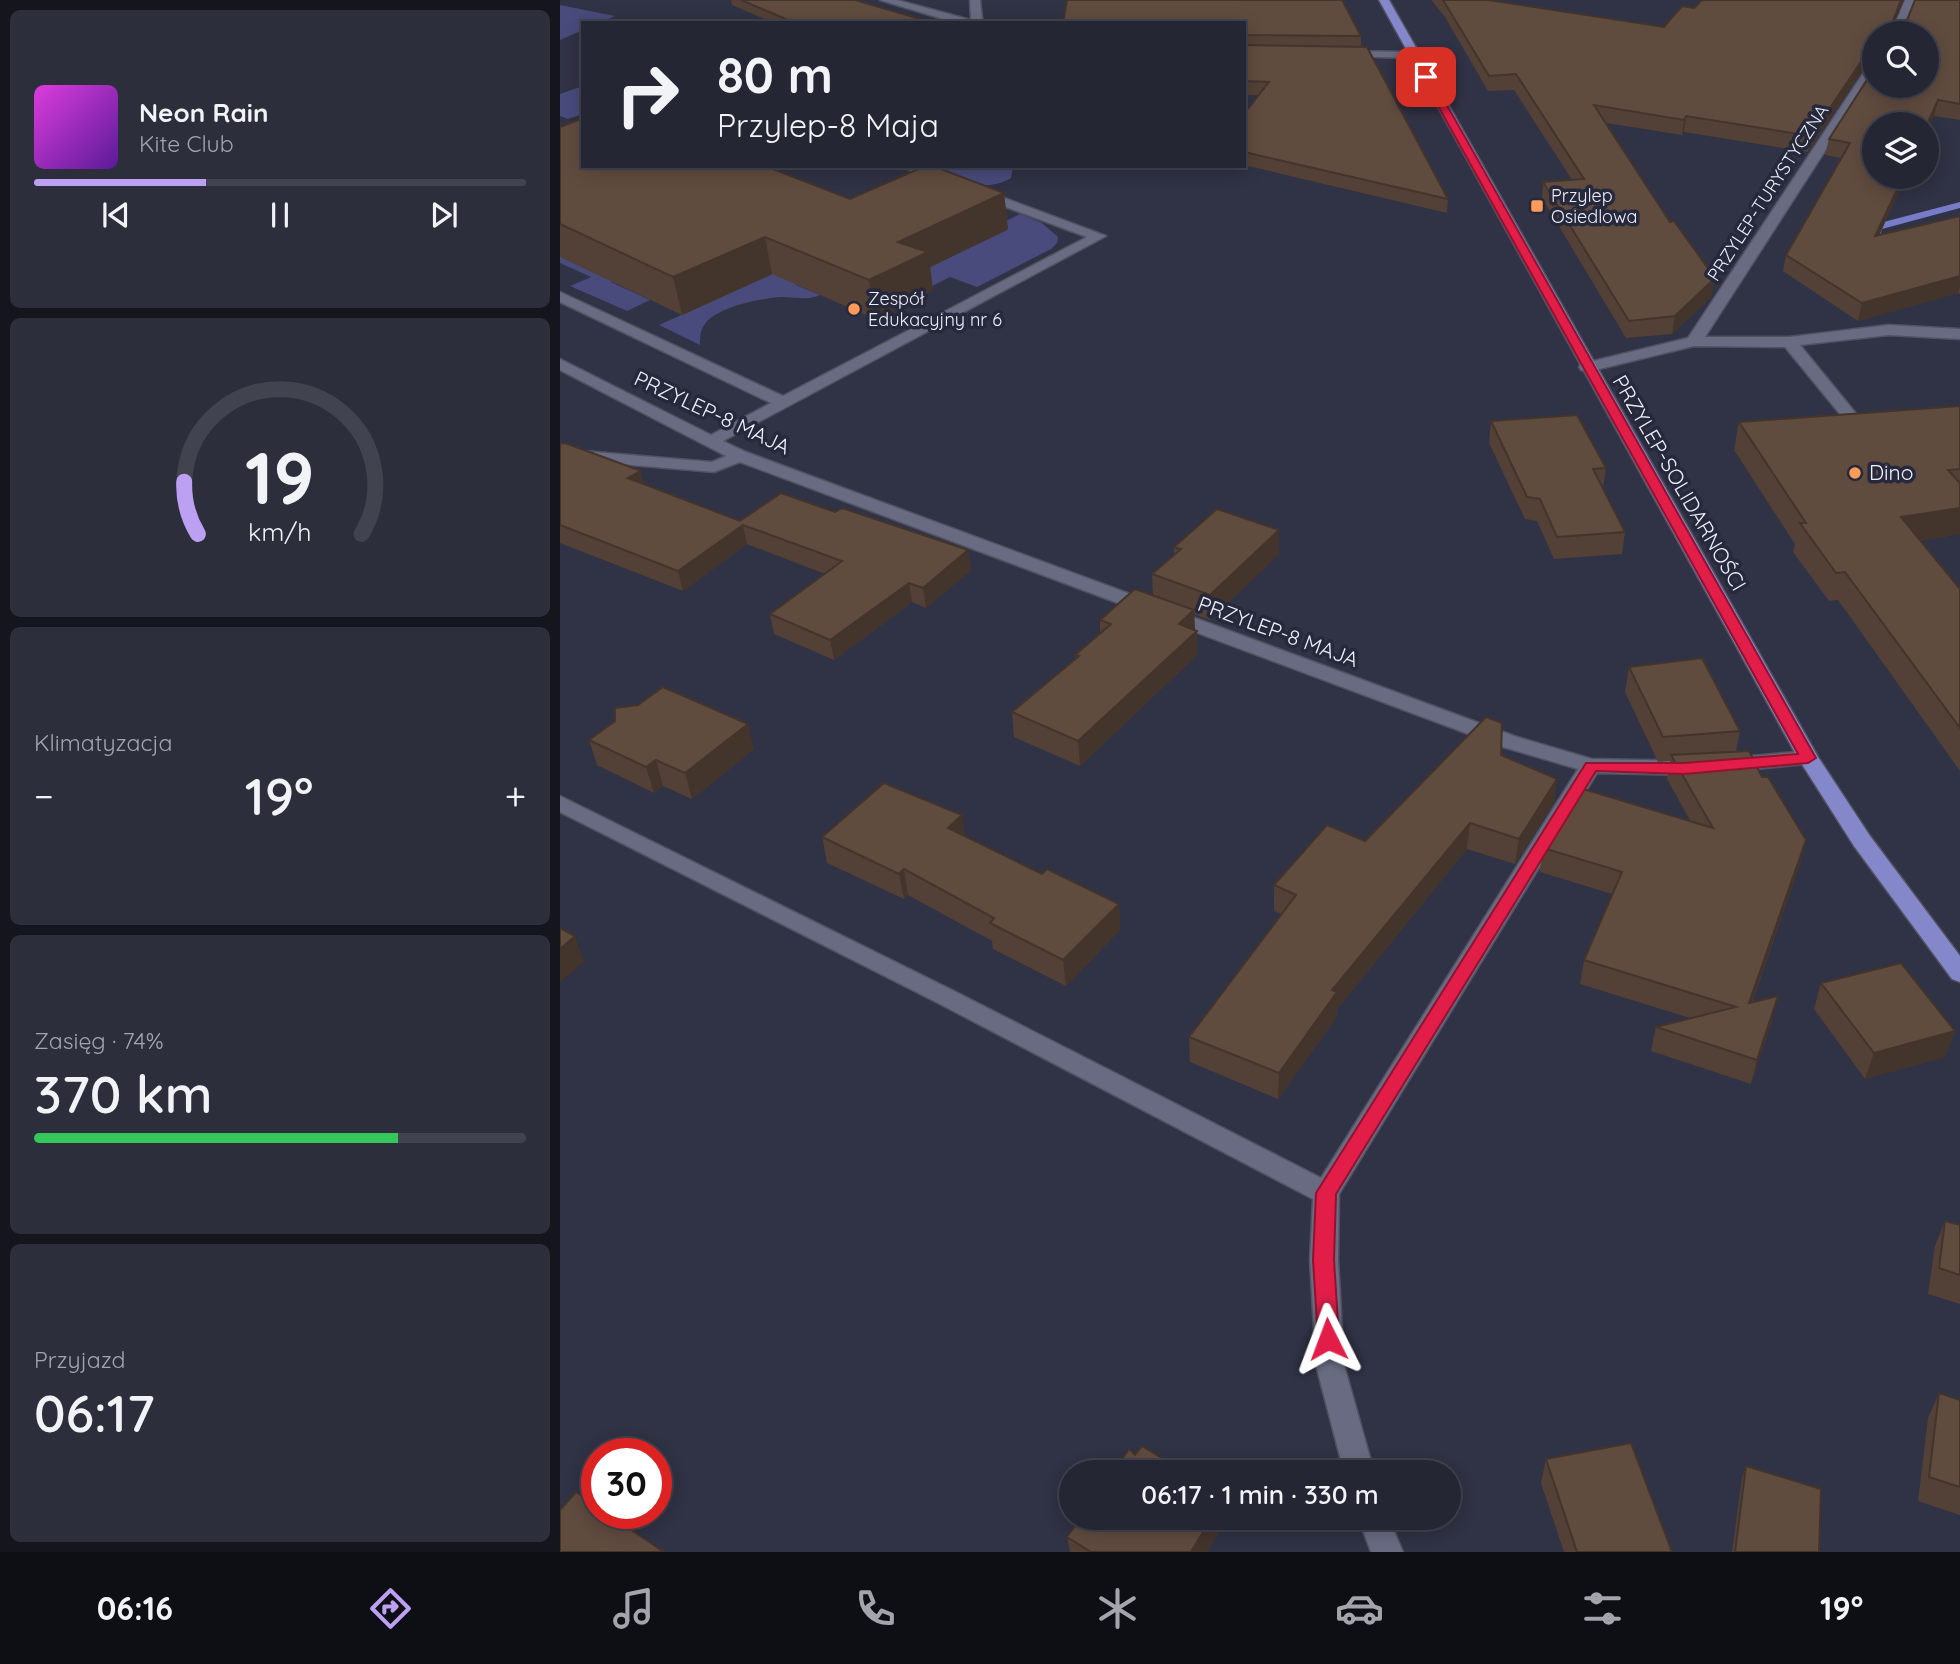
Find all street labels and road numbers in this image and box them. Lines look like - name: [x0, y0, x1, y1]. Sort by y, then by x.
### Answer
- street label: PRZYLEP-TURYSTYCZNA: [1702, 100, 1833, 285]
- street label: PRZYLEP-8 MAJA: [630, 365, 794, 460]
- street label: PRZYLEP-SOLIDARNOŚCI: [1607, 370, 1752, 595]
- street label: PRZYLEP-8 MAJA: [1195, 590, 1362, 672]

